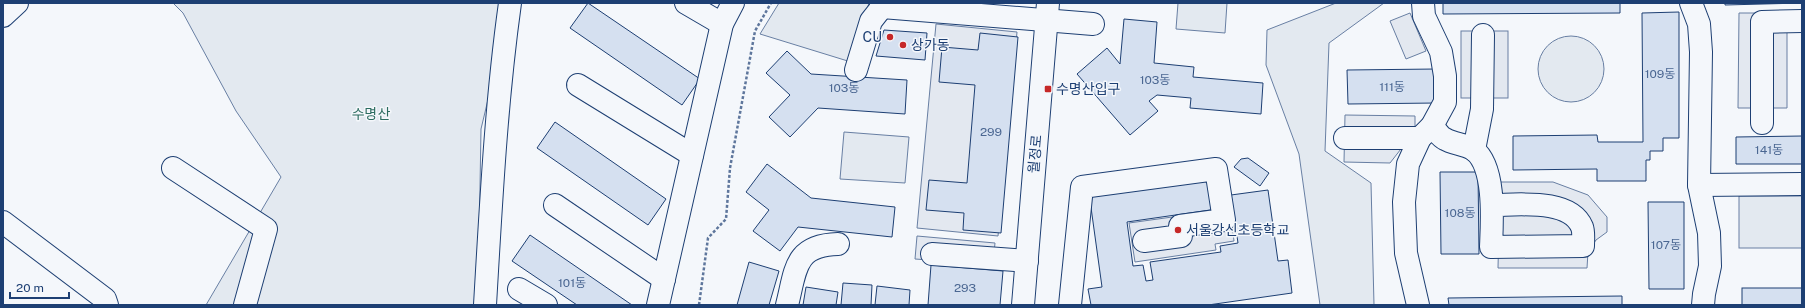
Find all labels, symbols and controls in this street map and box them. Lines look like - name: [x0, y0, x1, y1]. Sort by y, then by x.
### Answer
- place label: CU: [863, 29, 882, 45]
- marker: CU: [885, 32, 895, 42]
- place label: 상가동: [911, 37, 950, 53]
- marker: 상가동: [898, 40, 908, 50]
- house number: 109동: [1645, 67, 1675, 81]
- house number: 103동: [1140, 73, 1170, 87]
- house number: 111동: [1379, 80, 1405, 94]
- house number: 103동: [829, 81, 859, 95]
- place label: 수명산입구: [1056, 81, 1121, 97]
- marker: 수명산입구: [1043, 84, 1053, 94]
- park label: 수명산: [352, 106, 390, 122]
- house number: 299: [980, 125, 1002, 139]
- street label: 월정로: [1025, 134, 1045, 174]
- house number: 141동: [1755, 143, 1783, 157]
- house number: 108동: [1445, 206, 1475, 220]
- place label: 서울강신초등학교: [1186, 222, 1289, 238]
- marker: 서울강신초등학교: [1173, 225, 1183, 235]
- house number: 107동: [1651, 238, 1681, 252]
- scale bar: [10, 274, 69, 300]
- house number: 101동: [558, 276, 586, 290]
- text: 20 m: [16, 281, 44, 295]
- house number: 293: [954, 281, 976, 295]

